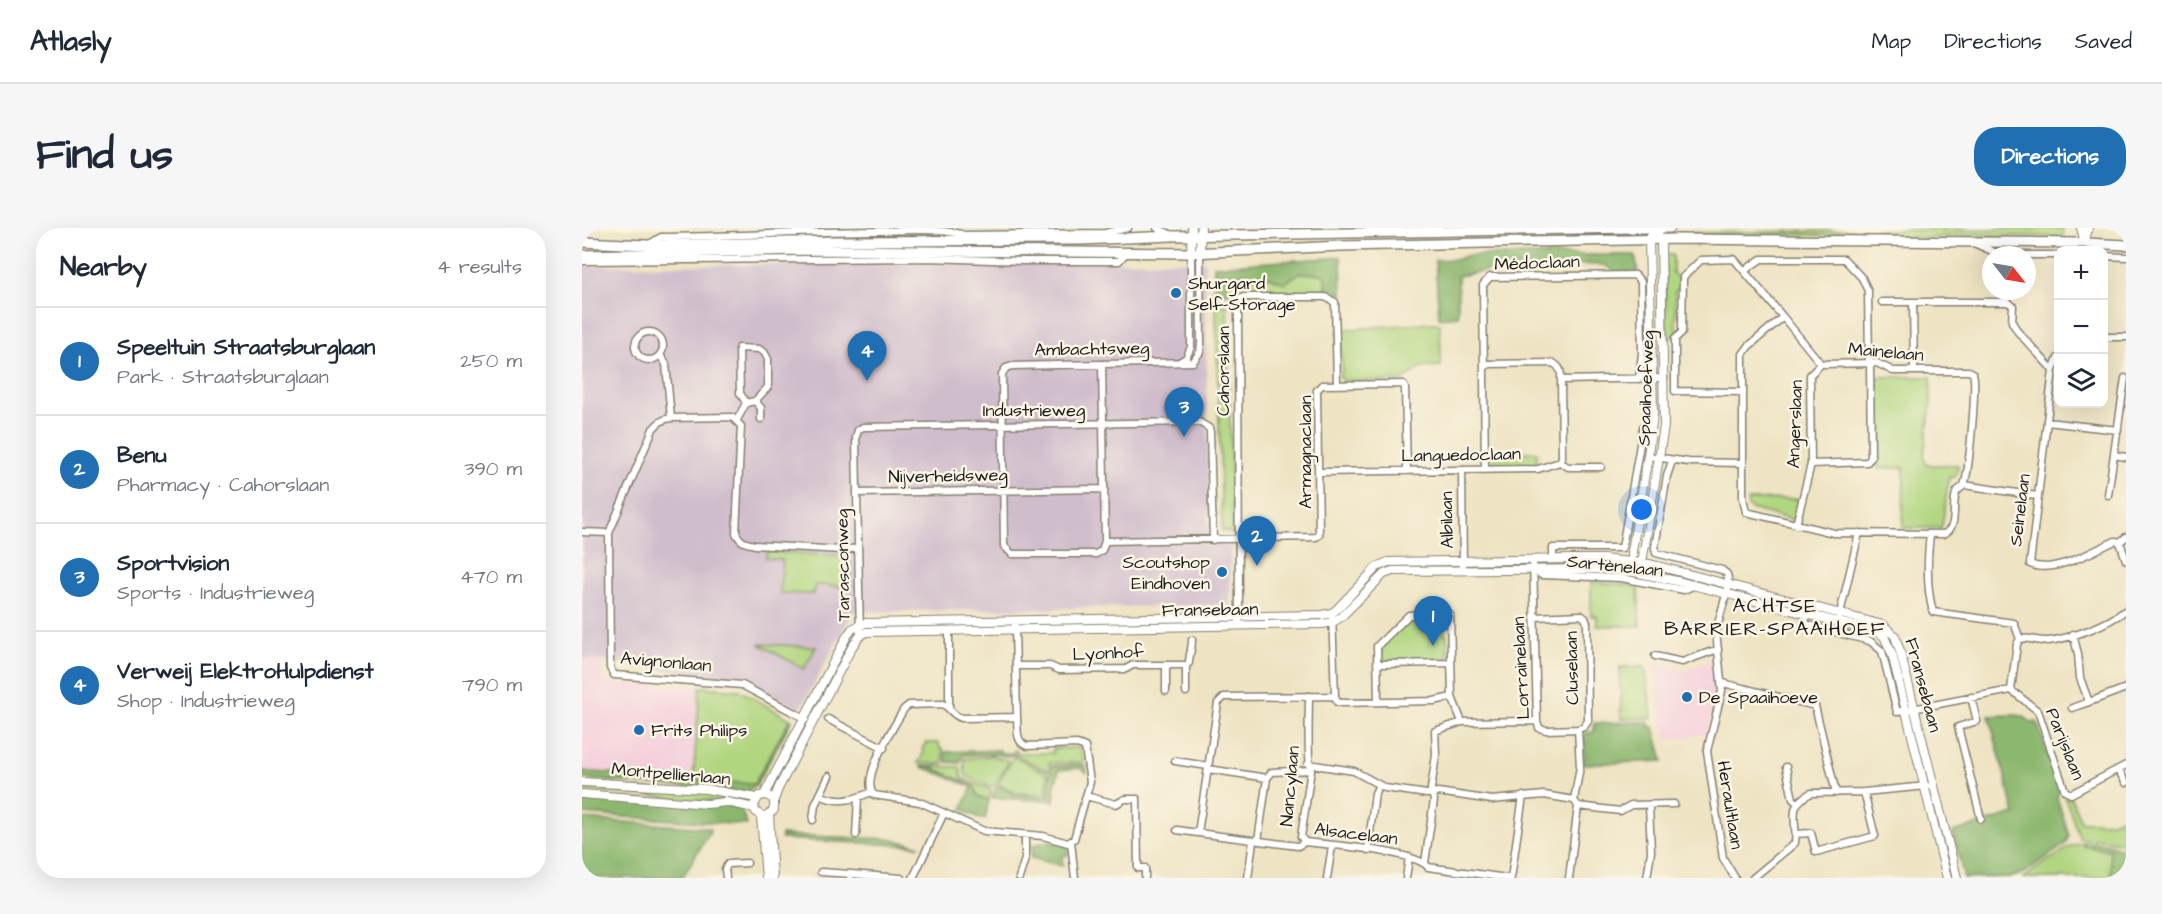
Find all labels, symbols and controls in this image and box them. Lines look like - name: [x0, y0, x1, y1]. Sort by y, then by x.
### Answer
- text: Atlasly: [30, 22, 112, 61]
- text: Map: [1871, 27, 1911, 56]
- text: Directions: [1944, 27, 2042, 56]
- text: Saved: [2075, 27, 2132, 56]
- text: Find us: [36, 127, 173, 185]
- button: Directions: [1974, 127, 2126, 186]
- north arrow: [1982, 246, 2036, 300]
- map controls: [2054, 246, 2108, 408]
- button: +: [2054, 246, 2108, 300]
- text: Nearby: [60, 249, 147, 285]
- street label: Médoclaan: [1494, 249, 1580, 277]
- text: 4 results: [437, 253, 522, 281]
- place label: Shurgard Self-Storage: [1188, 271, 1296, 318]
- marker: Shurgard Self-Storage: [1169, 286, 1183, 300]
- button: −: [2054, 300, 2108, 354]
- street label: Cahorslaan: [1211, 326, 1236, 416]
- street label: Spaaihoefweg: [1631, 330, 1662, 446]
- text: Speeltuin Straatsburglaan: [117, 332, 375, 363]
- pin: 4: [848, 332, 886, 381]
- street label: Ambachtsweg: [1034, 335, 1150, 364]
- street label: Mainelaan: [1847, 336, 1925, 368]
- text: 1: [78, 347, 81, 375]
- text: 250 m: [460, 347, 522, 375]
- button: layers: [2054, 354, 2108, 408]
- text: Park · Straatsburglaan: [117, 363, 329, 391]
- street label: Angerslaan: [1781, 379, 1810, 469]
- pin: 3: [1164, 388, 1204, 437]
- street label: Armagnaclaan: [1293, 395, 1319, 509]
- street label: Industrieweg: [983, 398, 1085, 424]
- text: Benu: [117, 440, 167, 471]
- street label: Languedoclaan: [1401, 441, 1521, 470]
- text: 2: [74, 455, 85, 483]
- text: 390 m: [464, 455, 522, 483]
- street label: Nijverheidsweg: [888, 462, 1008, 491]
- text: Pharmacy · Cahorslaan: [117, 471, 329, 499]
- street label: Seinelaan: [2003, 472, 2037, 548]
- street label: Albilaan: [1434, 491, 1460, 549]
- your location: [1627, 495, 1656, 524]
- street label: Tarasconweg: [830, 508, 857, 622]
- pin: 2: [1238, 516, 1276, 566]
- text: Sportvision: [117, 548, 229, 579]
- street label: Sartènelaan: [1566, 549, 1664, 583]
- place label: Scoutshop Eindhoven: [1122, 550, 1210, 596]
- text: 3: [74, 563, 85, 591]
- text: 470 m: [460, 563, 522, 591]
- marker: Scoutshop Eindhoven: [1215, 565, 1229, 579]
- text: Sports · Industrieweg: [117, 579, 314, 607]
- district label: ACHTSE BARRIER-SPAAIHOEF: [1664, 592, 1886, 643]
- pin: 1: [1414, 596, 1452, 646]
- street label: Fransebaan: [1161, 597, 1259, 623]
- street label: Lorrainelaan: [1506, 616, 1536, 720]
- street label: Cluselaan: [1559, 631, 1585, 705]
- street label: Fransebaan: [1898, 635, 1948, 735]
- street label: Lyonhof: [1072, 639, 1145, 668]
- street label: Avignonlaan: [619, 646, 712, 679]
- text: Verweij ElektroHulpdienst: [117, 656, 374, 687]
- text: 4: [73, 671, 86, 699]
- text: 790 m: [462, 671, 522, 699]
- place label: De Spaaihoeve: [1699, 685, 1818, 710]
- text: Shop · Industrieweg: [117, 687, 295, 715]
- marker: De Spaaihoeve: [1680, 690, 1694, 704]
- street label: Parijslaan: [2039, 704, 2091, 784]
- place label: Frits Philips: [651, 718, 747, 743]
- marker: Frits Philips: [632, 723, 646, 737]
- street label: Nancylaan: [1274, 745, 1307, 827]
- street label: Montpellierlaan: [611, 756, 731, 792]
- street label: Heraultlaan: [1711, 759, 1749, 851]
- street label: Alsacelaan: [1313, 816, 1399, 852]

